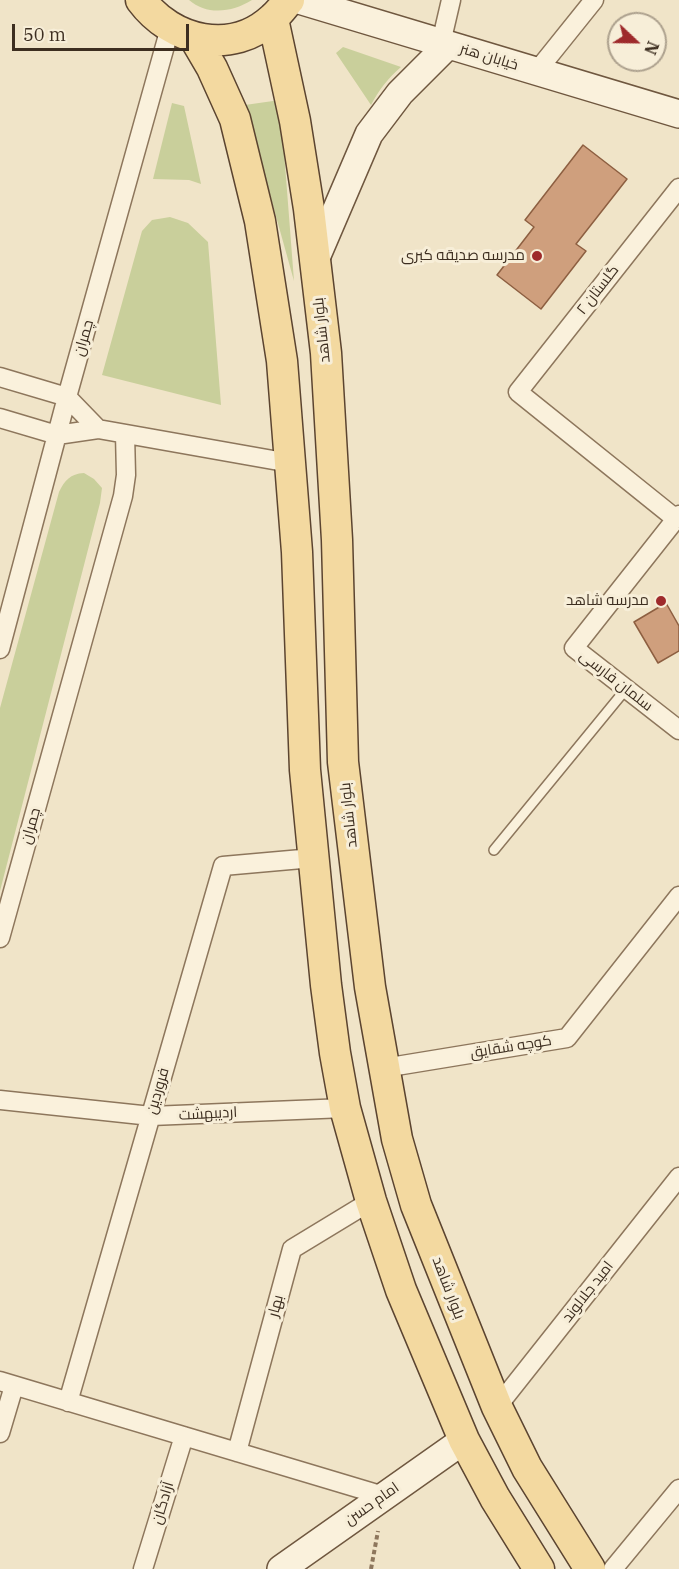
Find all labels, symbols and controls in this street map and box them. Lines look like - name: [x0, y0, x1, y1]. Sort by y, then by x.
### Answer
- scale bar: [15, 12, 192, 50]
- north arrow: [607, 12, 667, 72]
- text: 50 m: [23, 23, 66, 46]
- text: N: [640, 38, 663, 58]
- street label: خیابان هنر: [458, 40, 520, 74]
- place label: مدرسه صدیقه کبری: [401, 247, 525, 265]
- marker: مدرسه صدیقه کبری: [530, 249, 544, 263]
- street label: گلستان ۲: [573, 262, 623, 318]
- street label: بلوار شاهد: [310, 296, 334, 364]
- street label: چمران: [70, 318, 98, 358]
- place label: مدرسه شاهد: [566, 592, 649, 610]
- marker: مدرسه شاهد: [654, 594, 668, 608]
- street label: سلمان فارسی: [576, 647, 656, 715]
- street label: بلوار شاهد: [337, 781, 361, 849]
- street label: چمران: [17, 806, 45, 846]
- street label: کوچه شقایق: [469, 1032, 553, 1062]
- street label: فروردین: [143, 1066, 173, 1116]
- street label: اردیبهشت: [178, 1103, 238, 1125]
- street label: بلوار شاهد: [428, 1254, 468, 1322]
- street label: امید جلالوند: [558, 1258, 618, 1326]
- street label: بهار: [264, 1293, 288, 1319]
- street label: آزادگان: [148, 1479, 178, 1527]
- street label: امام حسن: [341, 1479, 403, 1529]

